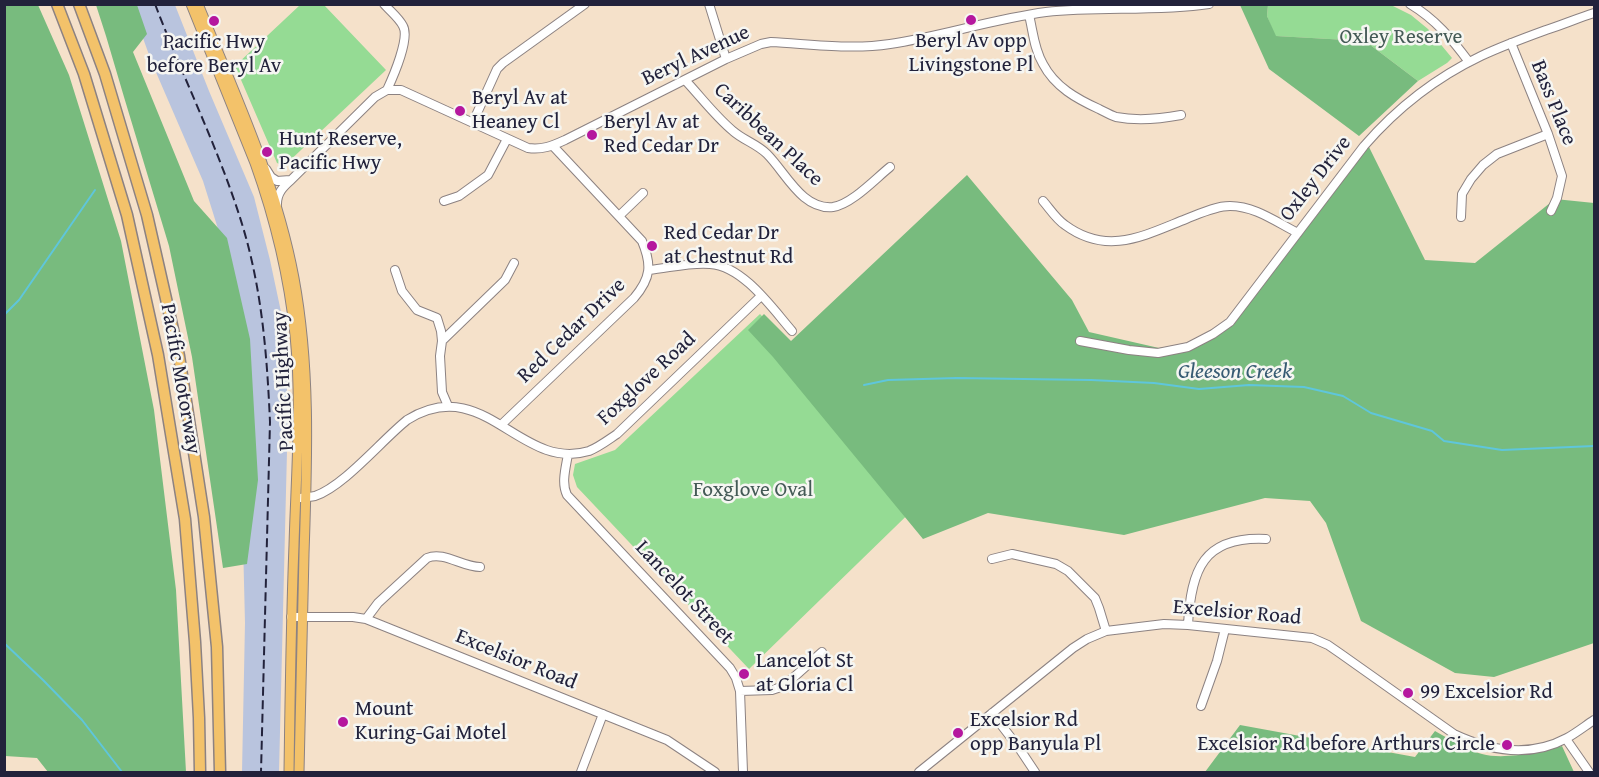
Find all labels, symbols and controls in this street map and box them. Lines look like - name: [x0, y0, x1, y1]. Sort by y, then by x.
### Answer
- marker: Beryl Av opp Livingstone Pl: [964, 13, 978, 27]
- marker: Pacific Hwy before Beryl Av: [207, 14, 221, 28]
- street label: Beryl Avenue: [638, 20, 754, 92]
- park label: Oxley Reserve: [1340, 25, 1462, 51]
- place label: Beryl Av opp Livingstone Pl: [909, 29, 1033, 79]
- place label: Pacific Hwy before Beryl Av: [147, 30, 281, 80]
- street label: Bass Place: [1525, 57, 1581, 149]
- street label: Caribbean Place: [708, 78, 828, 192]
- place label: Beryl Av at Heaney Cl: [472, 86, 568, 136]
- marker: Beryl Av at Heaney Cl: [453, 104, 467, 118]
- place label: Beryl Av at Red Cedar Dr: [604, 110, 719, 160]
- place label: Hunt Reserve, Pacific Hwy: [279, 127, 402, 177]
- marker: Beryl Av at Red Cedar Dr: [585, 128, 599, 142]
- street label: Oxley Drive: [1275, 131, 1357, 227]
- marker: Hunt Reserve, Pacific Hwy: [260, 145, 274, 159]
- place label: Red Cedar Dr at Chestnut Rd: [664, 221, 793, 271]
- marker: Red Cedar Dr at Chestnut Rd: [645, 239, 659, 253]
- street label: Red Cedar Drive: [513, 273, 631, 389]
- street label: Pacific Motorway: [154, 302, 206, 456]
- street label: Pacific Highway: [268, 310, 300, 452]
- street label: Foxglove Road: [593, 327, 701, 431]
- water label: Gleeson Creek: [1178, 359, 1292, 385]
- park label: Foxglove Oval: [693, 478, 813, 504]
- street label: Lancelot Street: [629, 536, 739, 650]
- street label: Excelsior Road: [1172, 595, 1302, 631]
- street label: Excelsior Road: [452, 624, 580, 696]
- place label: Lancelot St at Gloria Cl: [756, 649, 853, 699]
- marker: Lancelot St at Gloria Cl: [737, 667, 751, 681]
- place label: 99 Excelsior Rd: [1420, 680, 1553, 706]
- marker: 99 Excelsior Rd: [1401, 686, 1415, 700]
- place label: Mount Kuring-Gai Motel: [355, 697, 507, 747]
- place label: Excelsior Rd opp Banyula Pl: [970, 708, 1101, 758]
- marker: Mount Kuring-Gai Motel: [336, 715, 350, 729]
- marker: Excelsior Rd opp Banyula Pl: [951, 726, 965, 740]
- place label: Excelsior Rd before Arthurs Circle: [1198, 732, 1495, 758]
- marker: Excelsior Rd before Arthurs Circle: [1500, 738, 1514, 752]

